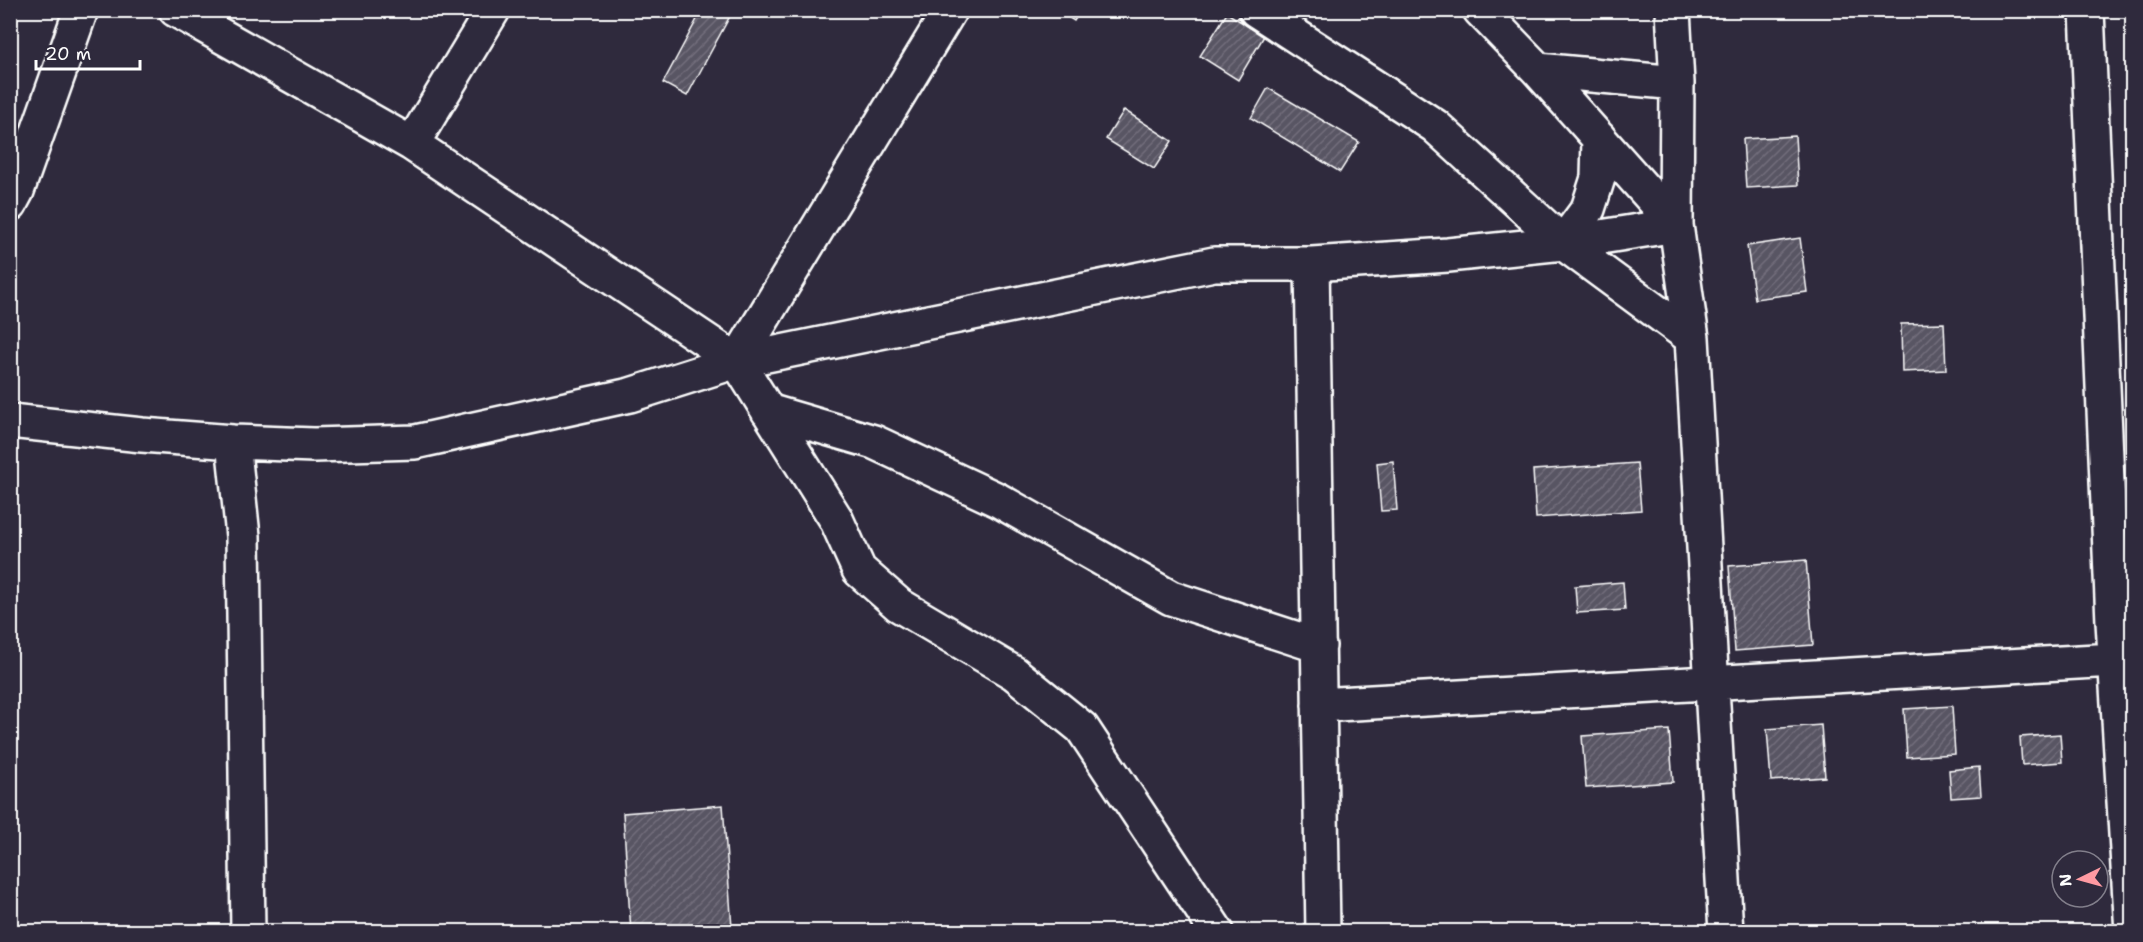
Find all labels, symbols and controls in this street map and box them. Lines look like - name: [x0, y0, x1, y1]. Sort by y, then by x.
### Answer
- scale bar: [36, 33, 140, 71]
- text: 20 m: [45, 42, 91, 66]
- north arrow: [2050, 849, 2110, 909]
- text: N: [2055, 873, 2077, 887]

